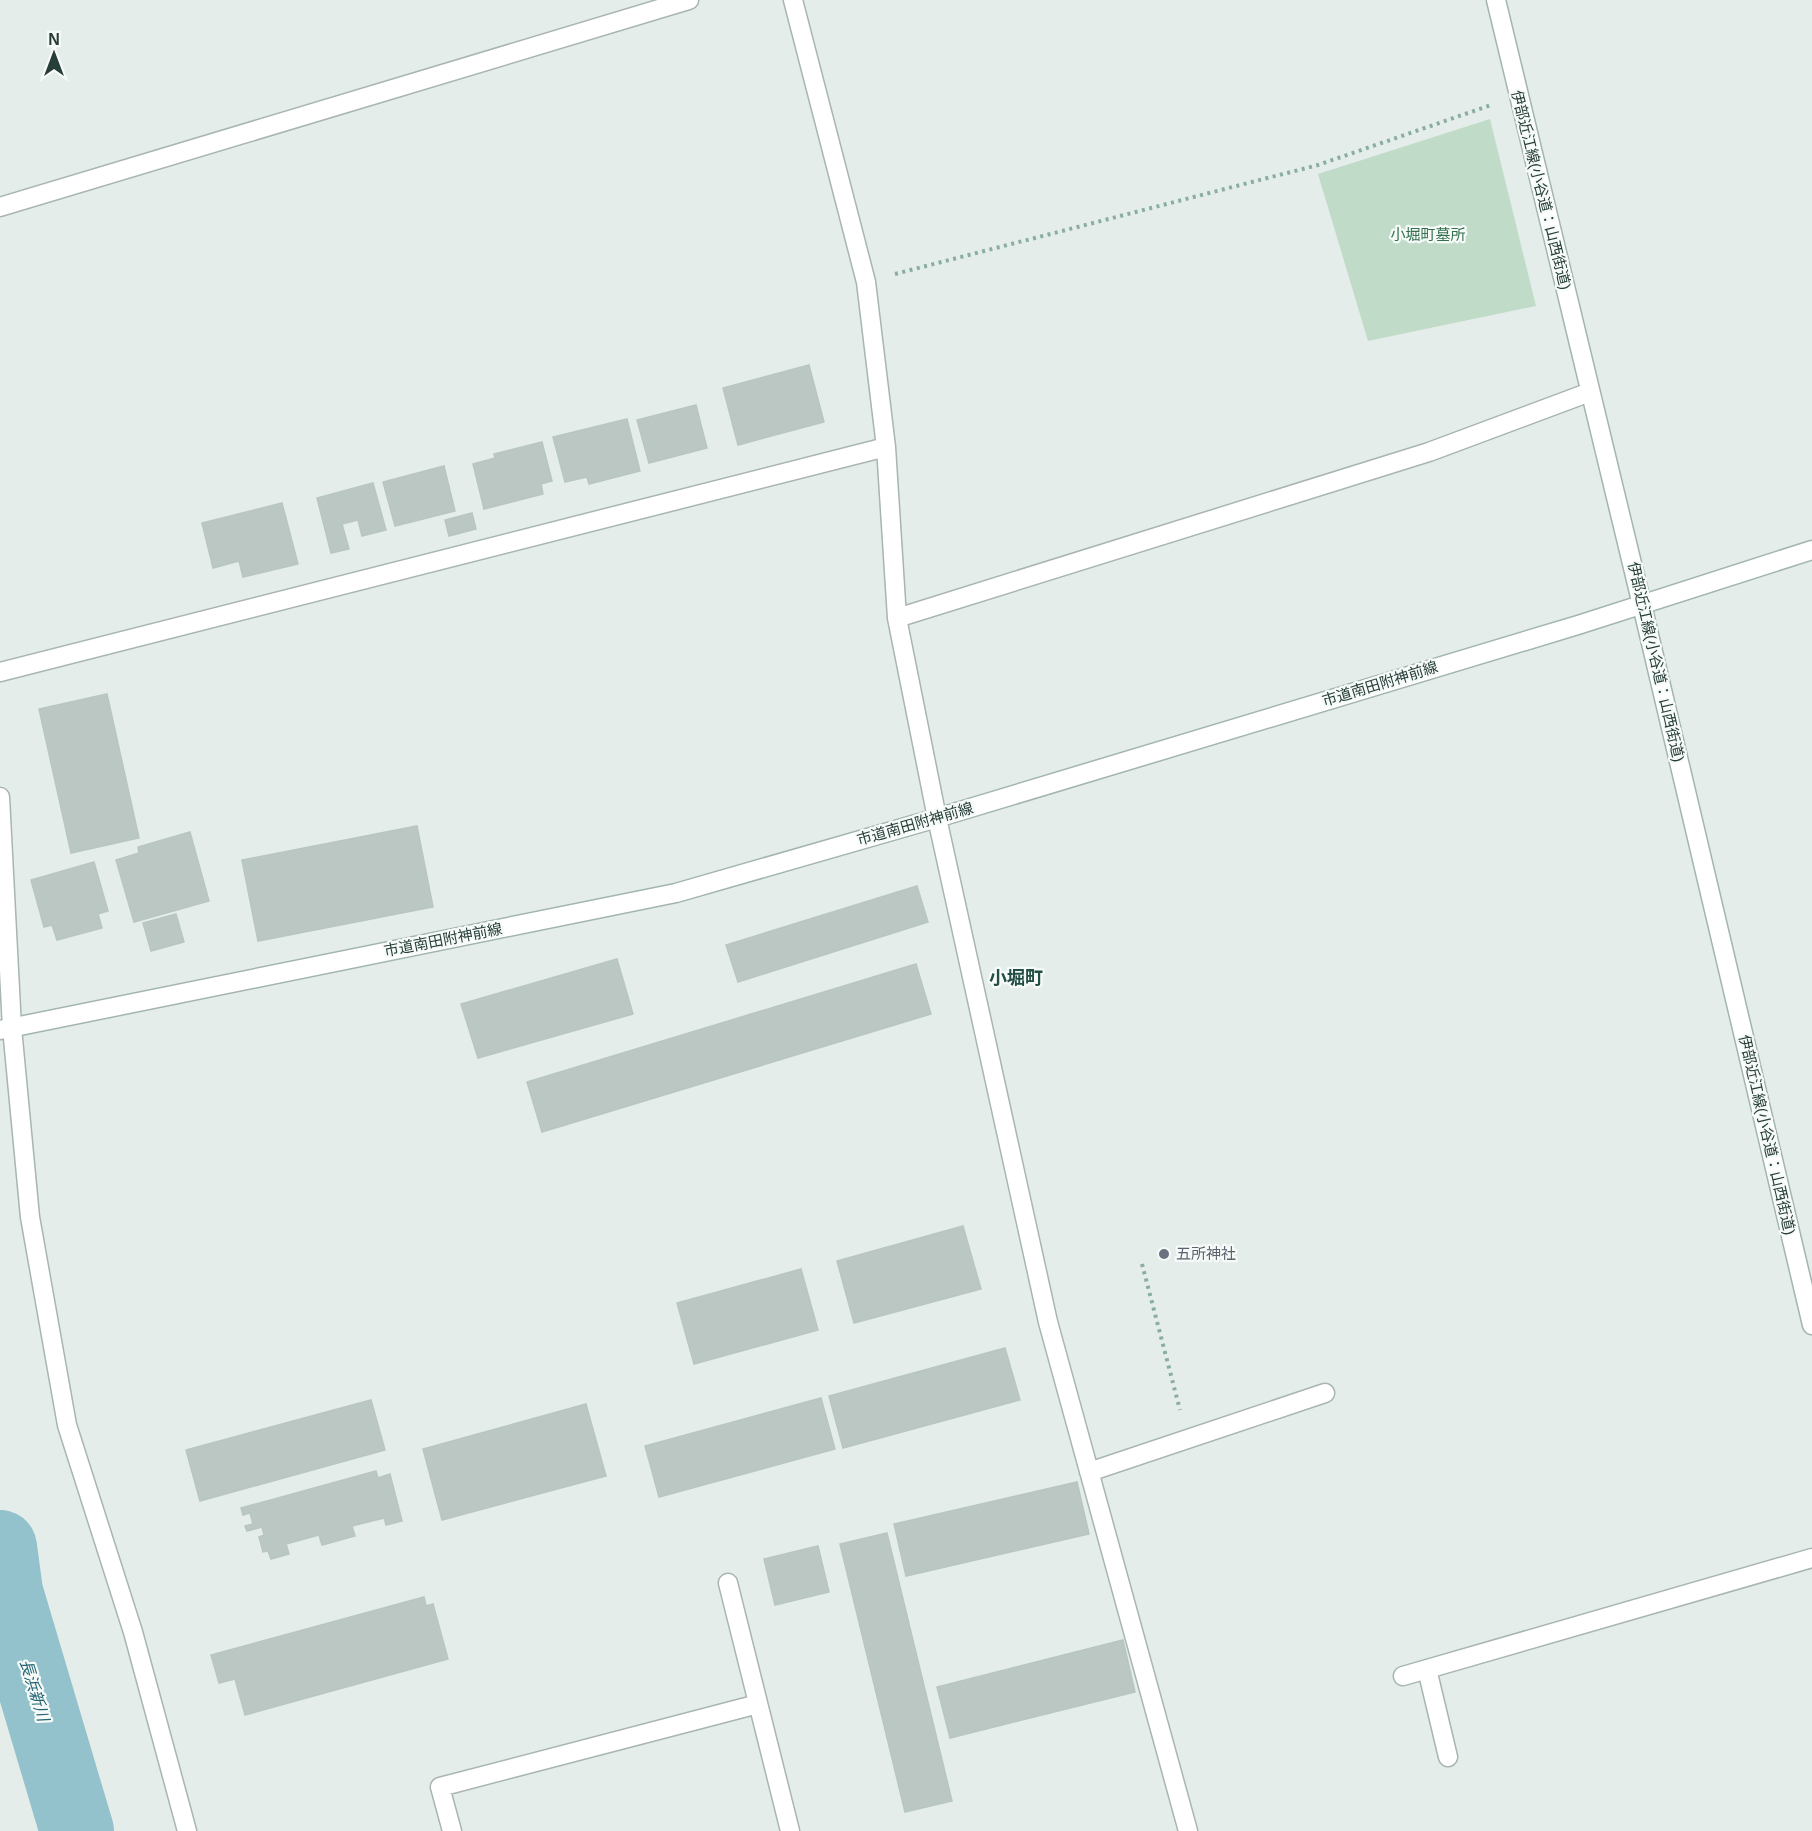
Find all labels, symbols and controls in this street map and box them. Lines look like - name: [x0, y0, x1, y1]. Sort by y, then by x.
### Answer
- north arrow: [24, 24, 84, 84]
- text: N: [48, 31, 60, 48]
- street label: 伊部近江線(小谷道：山西街道): [1508, 88, 1575, 291]
- park label: 小堀町墓所: [1390, 226, 1466, 243]
- street label: 伊部近江線(小谷道：山西街道): [1625, 560, 1688, 764]
- street label: 市道南田附神前線: [1320, 658, 1440, 709]
- street label: 市道南田附神前線: [855, 799, 975, 848]
- street label: 市道南田附神前線: [382, 920, 503, 959]
- district label: 小堀町: [989, 968, 1043, 988]
- street label: 伊部近江線(小谷道：山西街道): [1736, 1033, 1799, 1237]
- place label: 五所神社: [1176, 1245, 1236, 1262]
- marker: 五所神社: [1157, 1247, 1171, 1261]
- water label: 長浜新川: [17, 1657, 53, 1725]

